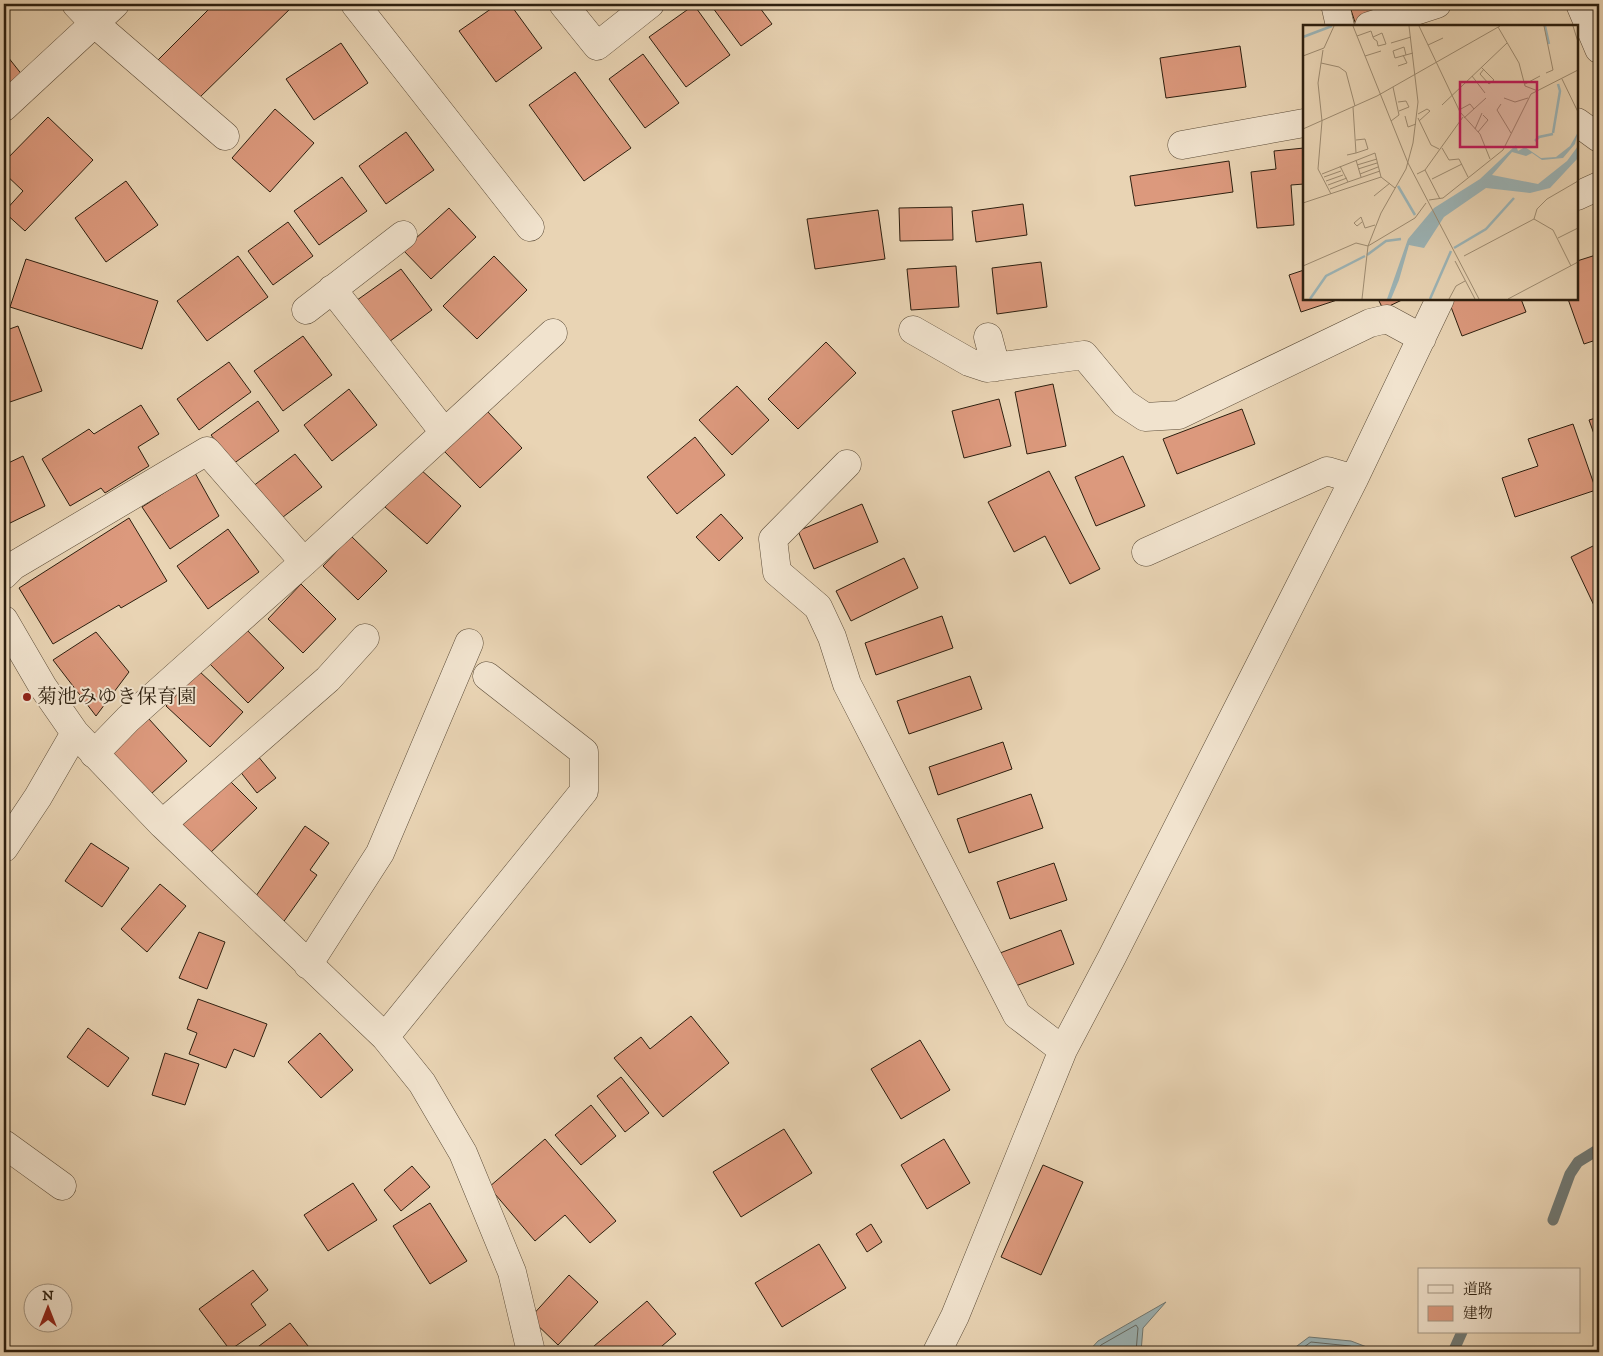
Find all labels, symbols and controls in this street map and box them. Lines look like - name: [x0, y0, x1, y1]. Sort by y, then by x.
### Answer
- inset map: [1303, 25, 1578, 300]
- place label: 菊池みゆき保育園: [37, 685, 197, 710]
- marker: 菊池みゆき保育園: [21, 691, 33, 703]
- legend: [1418, 1268, 1580, 1334]
- text: 道路: [1463, 1280, 1493, 1299]
- north arrow: [22, 1284, 72, 1334]
- text: N: [42, 1287, 54, 1305]
- text: 建物: [1463, 1304, 1493, 1323]

